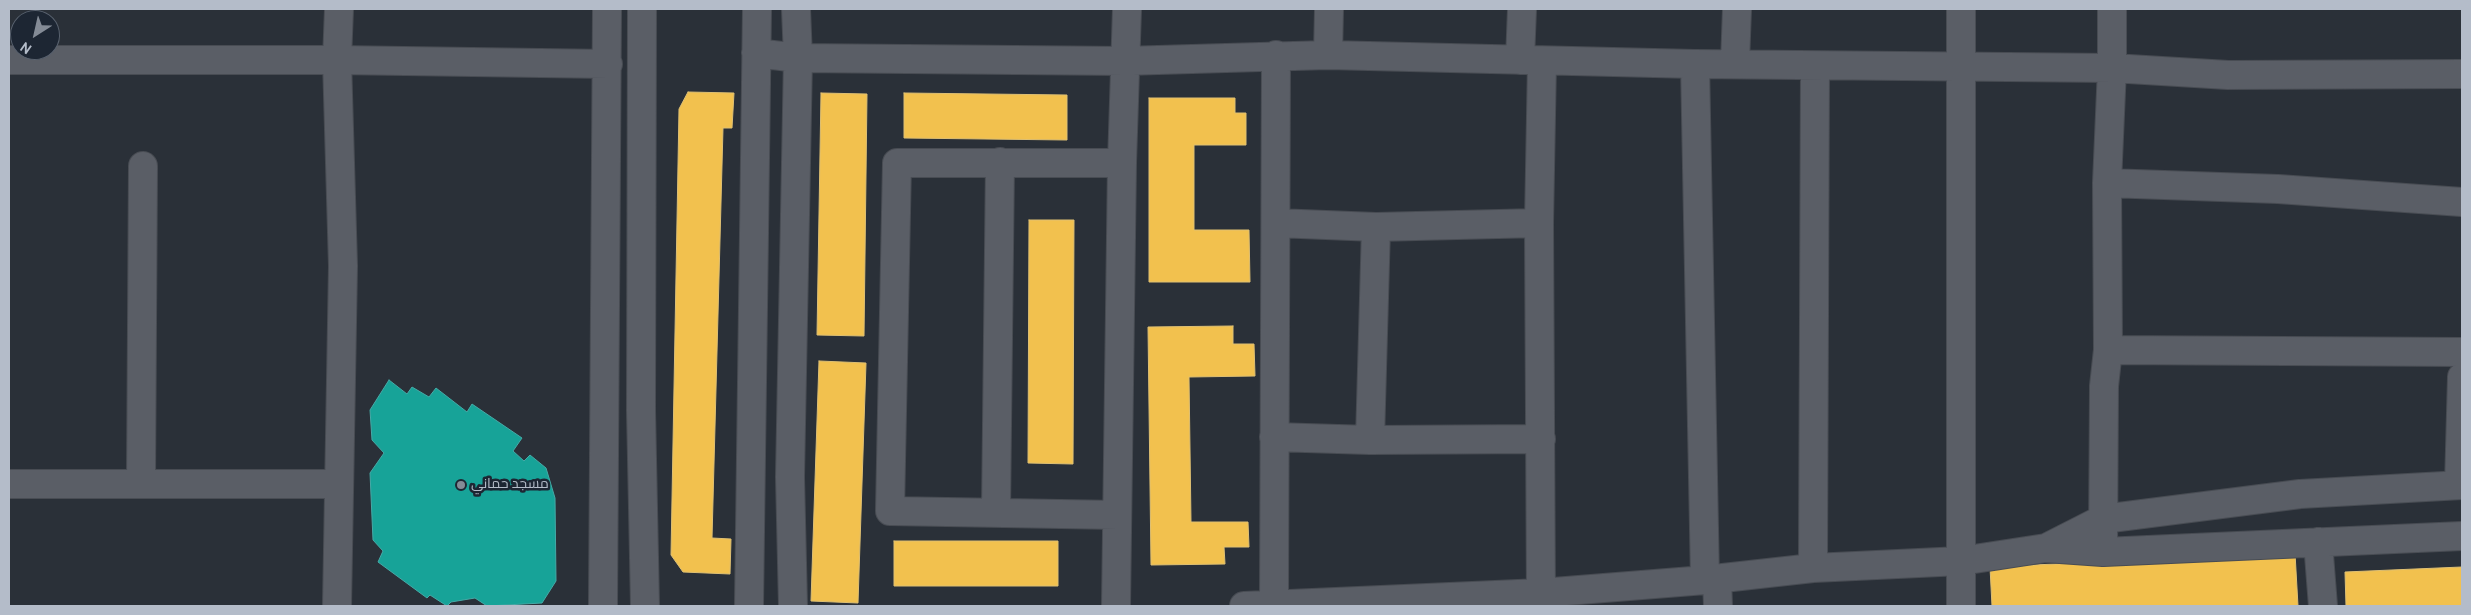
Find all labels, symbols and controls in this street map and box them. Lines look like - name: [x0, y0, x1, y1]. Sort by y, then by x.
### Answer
- north arrow: [10, 10, 60, 60]
- text: N: [18, 37, 36, 57]
- place label: مسجد حماني: [471, 477, 549, 493]
- marker: مسجد حماني: [455, 479, 467, 491]

